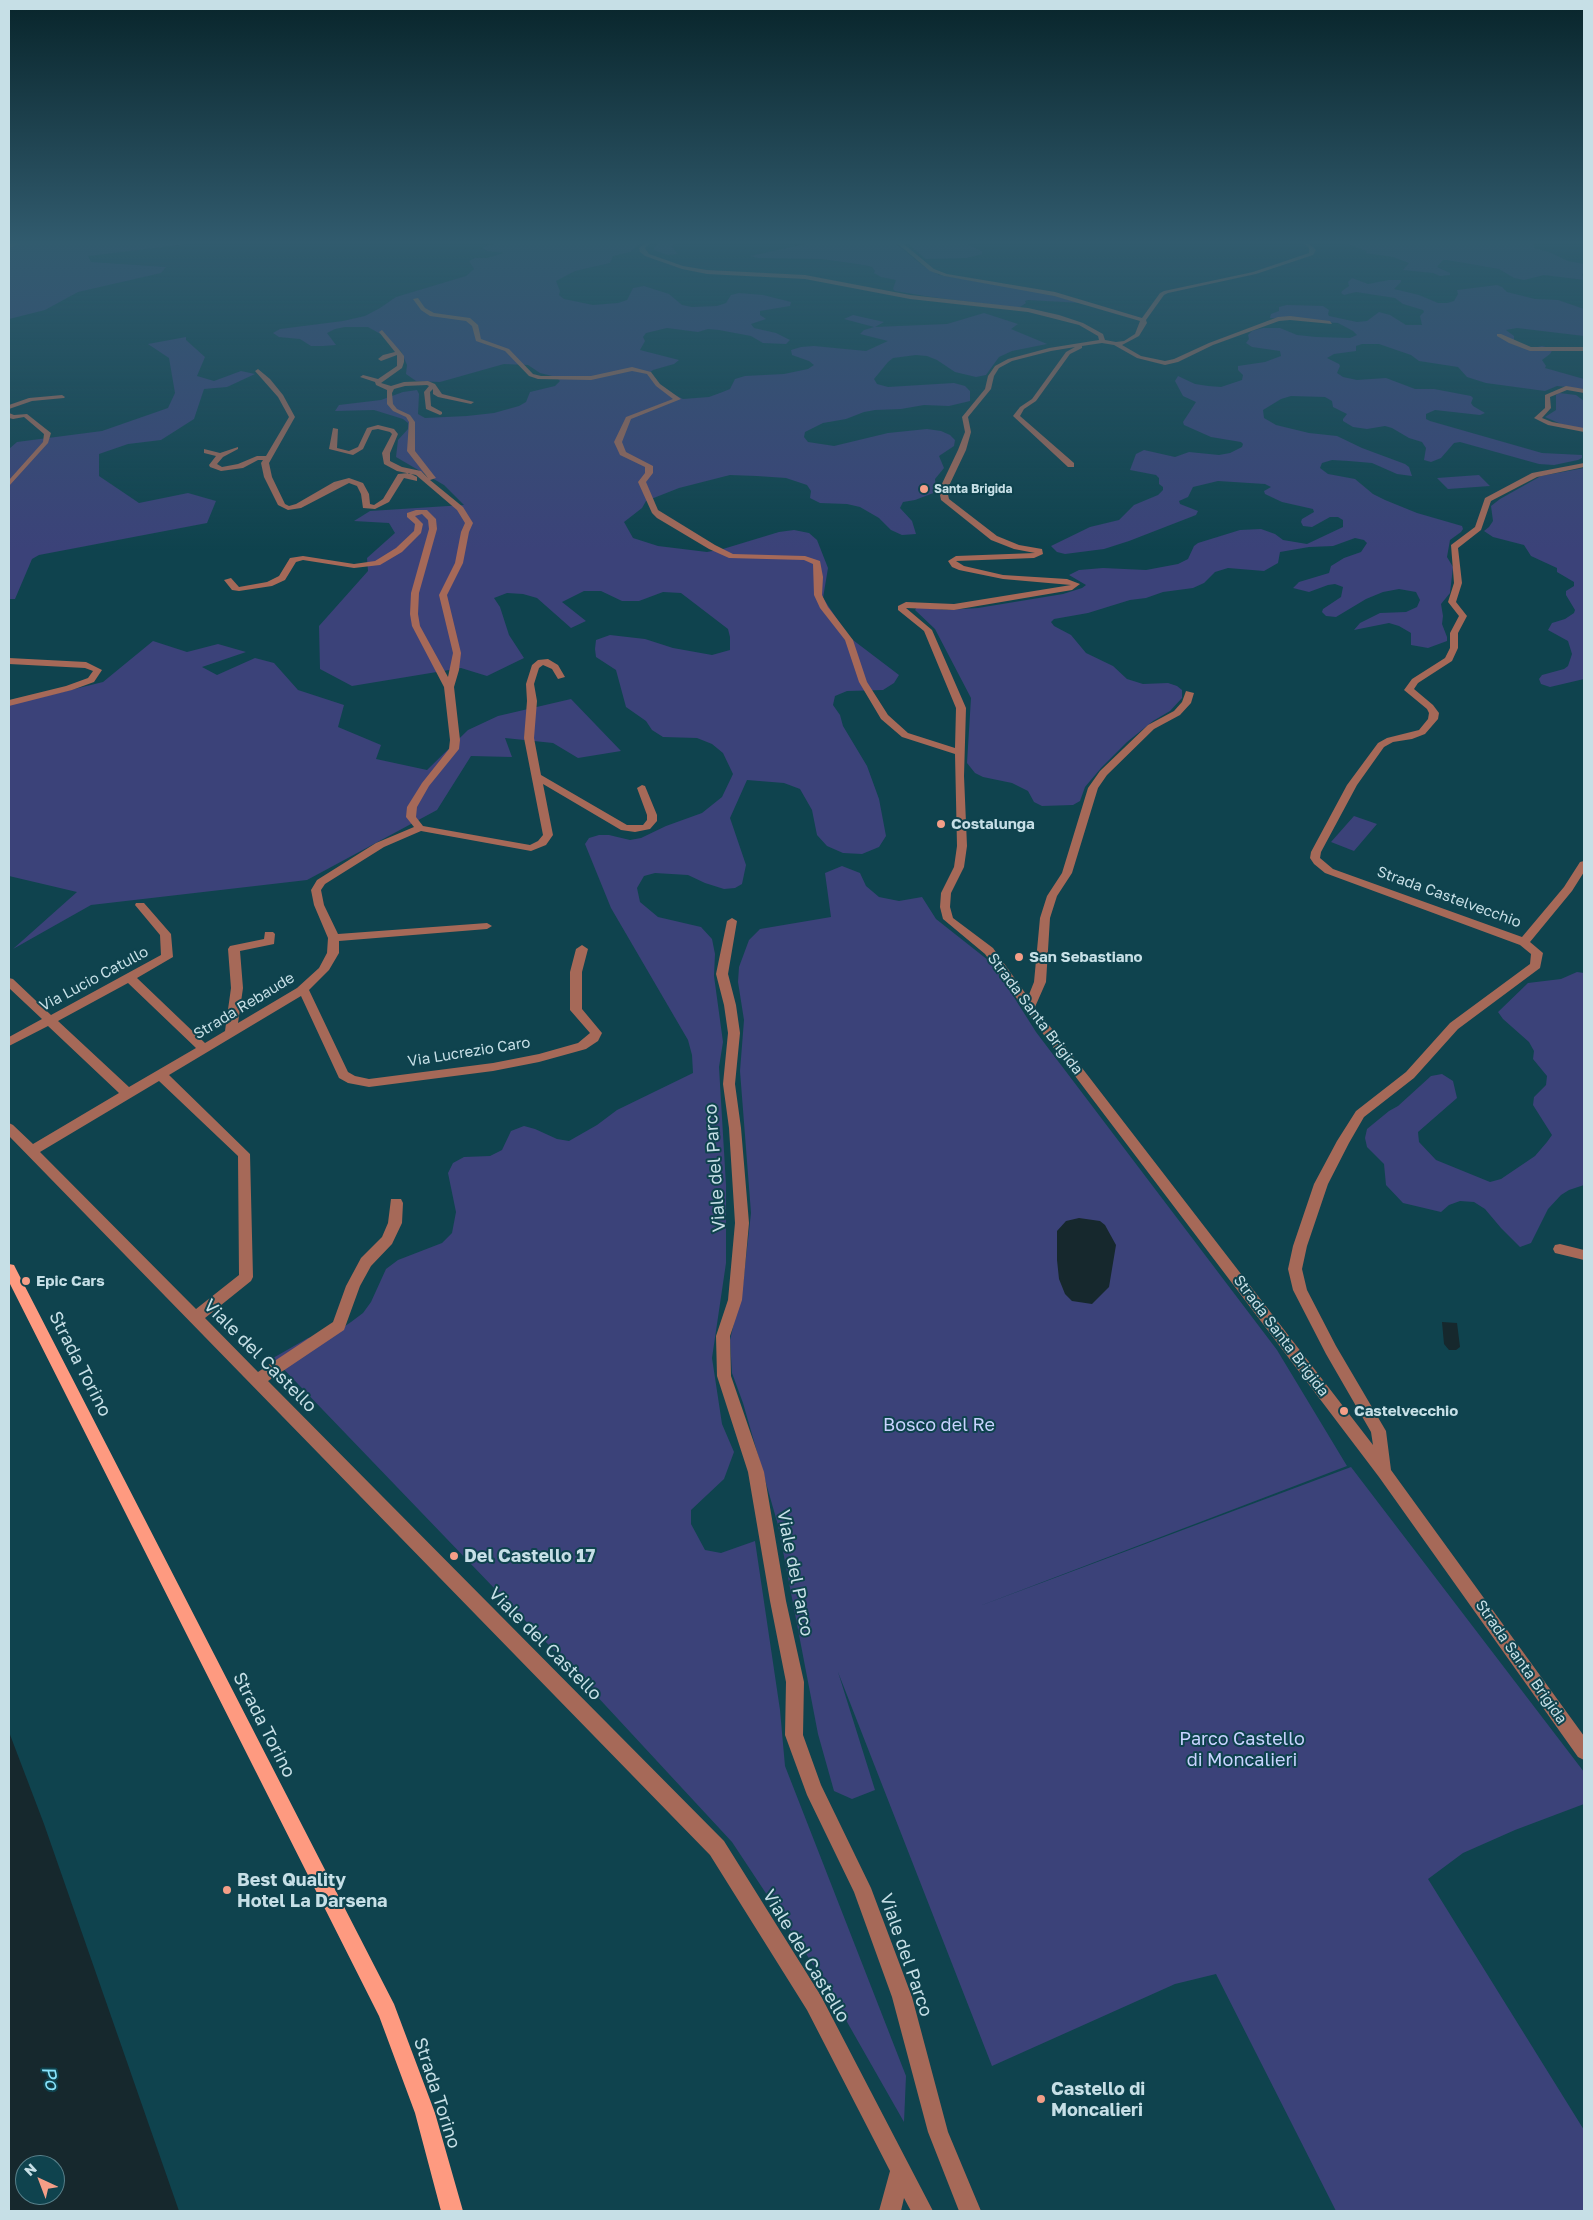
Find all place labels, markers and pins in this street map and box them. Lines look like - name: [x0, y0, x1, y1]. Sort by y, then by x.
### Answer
- place label: Santa Brigida: [934, 482, 1012, 496]
- marker: Santa Brigida: [918, 483, 930, 495]
- place label: Costalunga: [951, 815, 1035, 833]
- marker: Costalunga: [935, 818, 947, 830]
- place label: San Sebastiano: [1029, 948, 1143, 966]
- marker: San Sebastiano: [1013, 951, 1025, 963]
- place label: Epic Cars: [36, 1272, 105, 1290]
- marker: Epic Cars: [20, 1275, 32, 1287]
- place label: Castelvecchio: [1354, 1402, 1458, 1420]
- marker: Castelvecchio: [1338, 1405, 1350, 1417]
- place label: Del Castello 17: [464, 1545, 595, 1567]
- marker: Del Castello 17: [448, 1550, 460, 1562]
- place label: Best Quality Hotel La Darsena: [237, 1869, 387, 1912]
- marker: Best Quality Hotel La Darsena: [221, 1884, 233, 1896]
- place label: Castello di Moncalieri: [1051, 2078, 1145, 2120]
- marker: Castello di Moncalieri: [1035, 2093, 1047, 2105]

